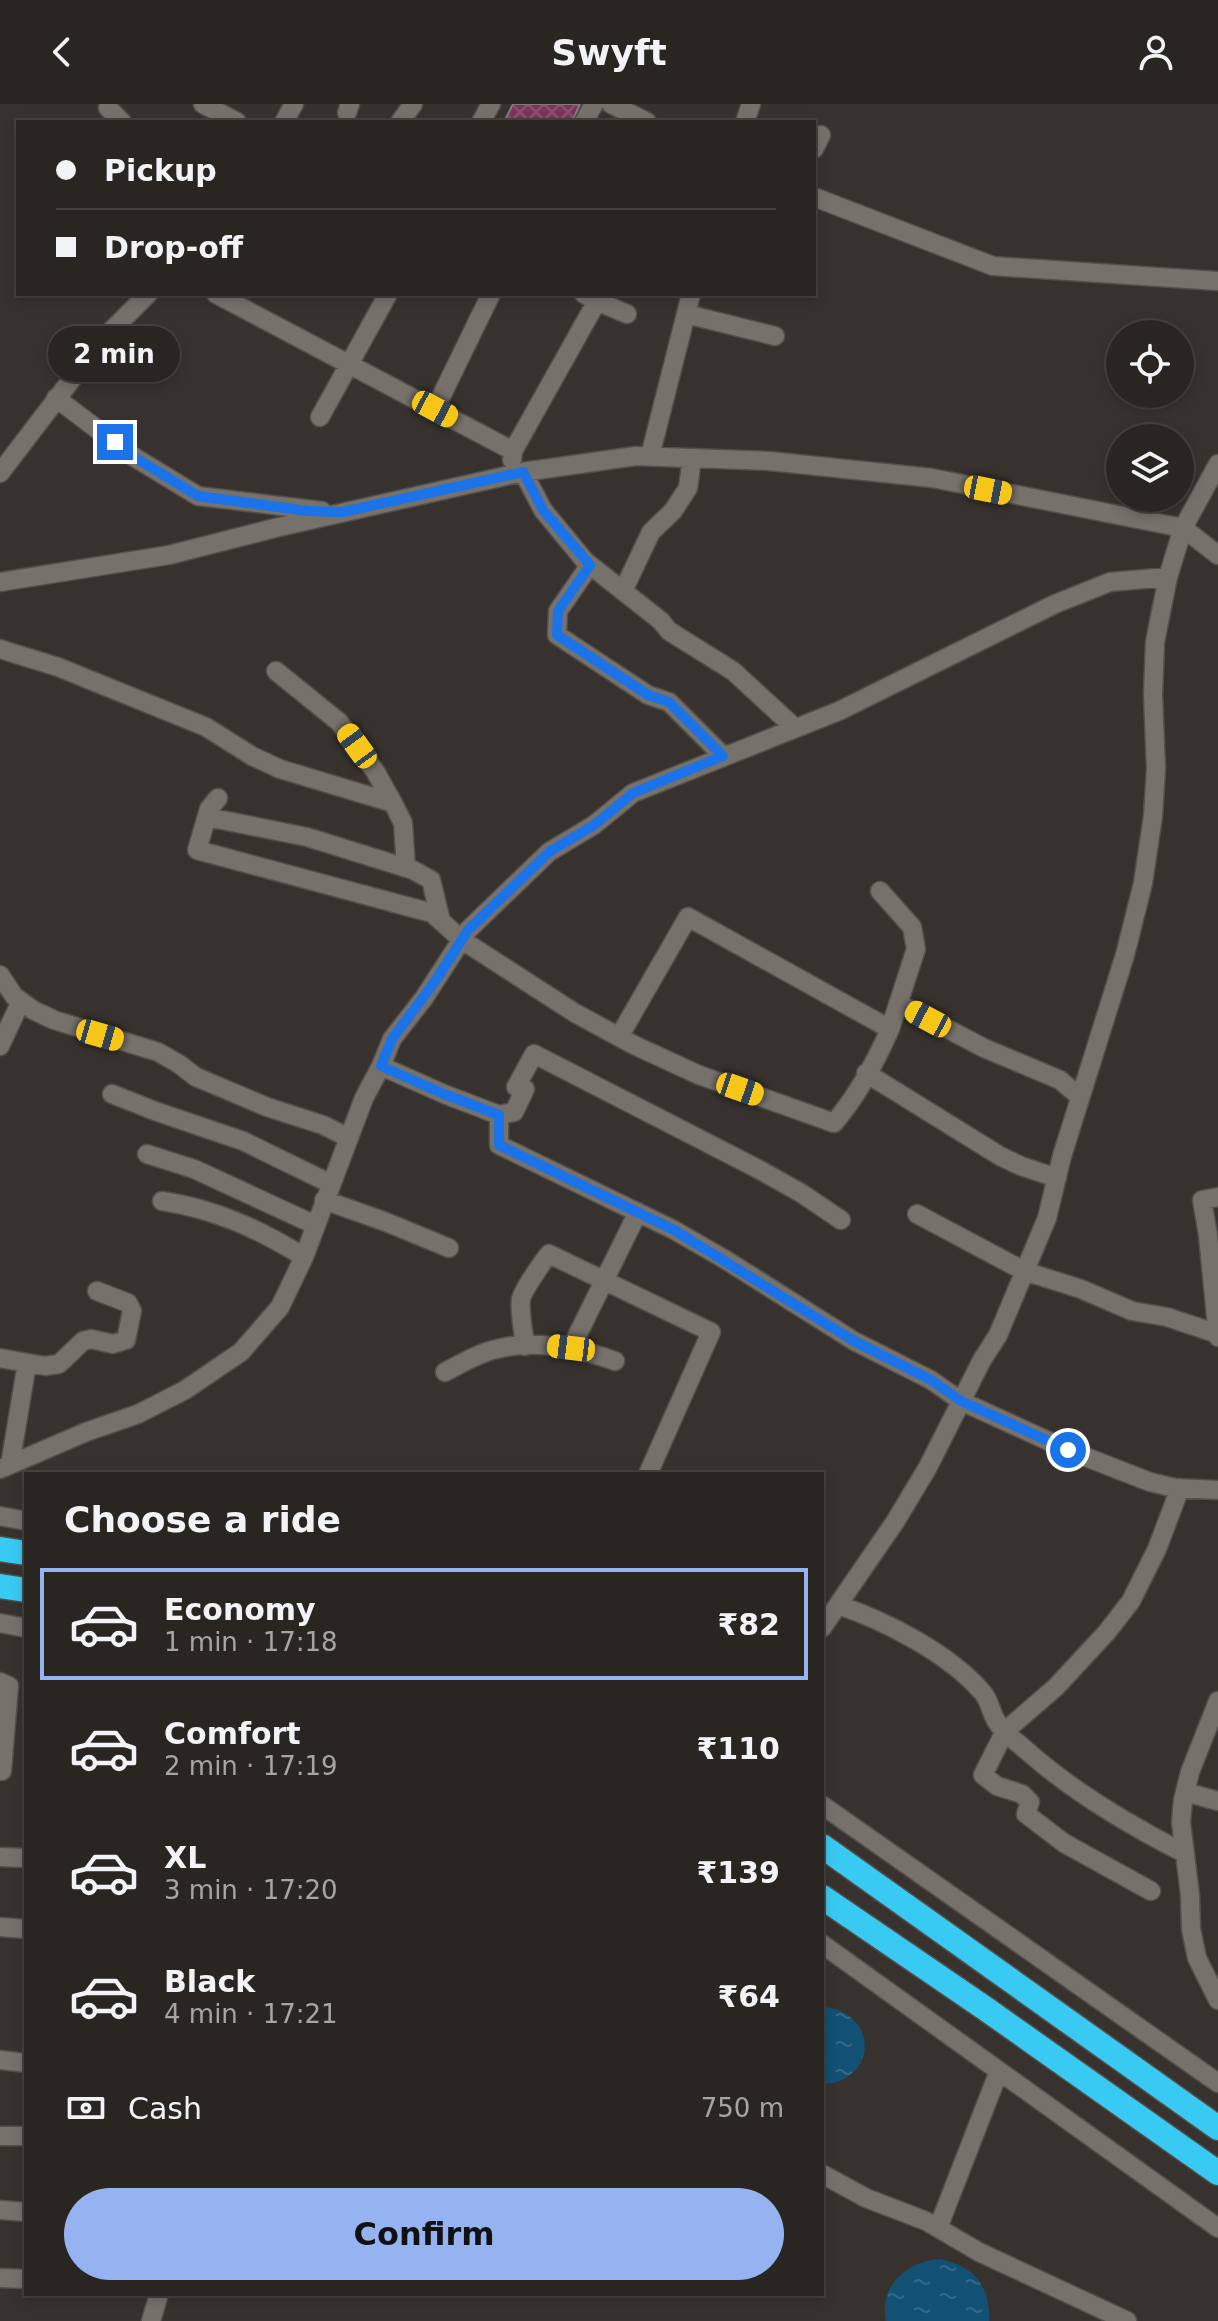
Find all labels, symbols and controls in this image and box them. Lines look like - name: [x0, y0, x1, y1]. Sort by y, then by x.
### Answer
- icon: back: [40, 30, 84, 74]
- icon: person: [1134, 30, 1178, 74]
- text: Swyft: [551, 32, 667, 73]
- text: Pickup: [104, 153, 217, 188]
- text: Drop-off: [104, 230, 243, 265]
- map controls: [1106, 320, 1194, 512]
- button: locate: [1106, 320, 1194, 408]
- callout: 2 min: [49, 326, 181, 382]
- text: 2 min: [73, 339, 155, 369]
- car: [408, 387, 462, 431]
- route end: [97, 424, 133, 460]
- button: layers: [1106, 424, 1194, 512]
- car: [962, 474, 1014, 506]
- car: [333, 720, 381, 772]
- car: [901, 997, 955, 1041]
- car: [74, 1017, 126, 1053]
- car: [713, 1070, 767, 1108]
- car: [546, 1333, 596, 1363]
- route start: [1050, 1432, 1086, 1468]
- text: Choose a ride: [64, 1499, 341, 1540]
- icon: car: [68, 1588, 140, 1660]
- text: Economy: [164, 1592, 316, 1627]
- text: ₹82: [717, 1607, 780, 1642]
- text: 1 min · 17:18: [164, 1627, 338, 1657]
- icon: car: [68, 1712, 140, 1784]
- text: Comfort: [164, 1716, 301, 1751]
- text: ₹110: [697, 1731, 780, 1766]
- text: 2 min · 17:19: [164, 1751, 338, 1781]
- icon: car: [68, 1836, 140, 1908]
- text: XL: [164, 1840, 206, 1875]
- text: ₹139: [697, 1855, 780, 1890]
- text: 3 min · 17:20: [164, 1875, 338, 1905]
- icon: car: [68, 1960, 140, 2032]
- text: Black: [164, 1964, 255, 1999]
- text: ₹64: [717, 1979, 780, 2014]
- text: 4 min · 17:21: [164, 1999, 338, 2029]
- icon: cash: [64, 2086, 108, 2130]
- text: Cash: [128, 2091, 202, 2126]
- text: 750 m: [701, 2093, 784, 2123]
- button: Confirm: [64, 2188, 784, 2280]

